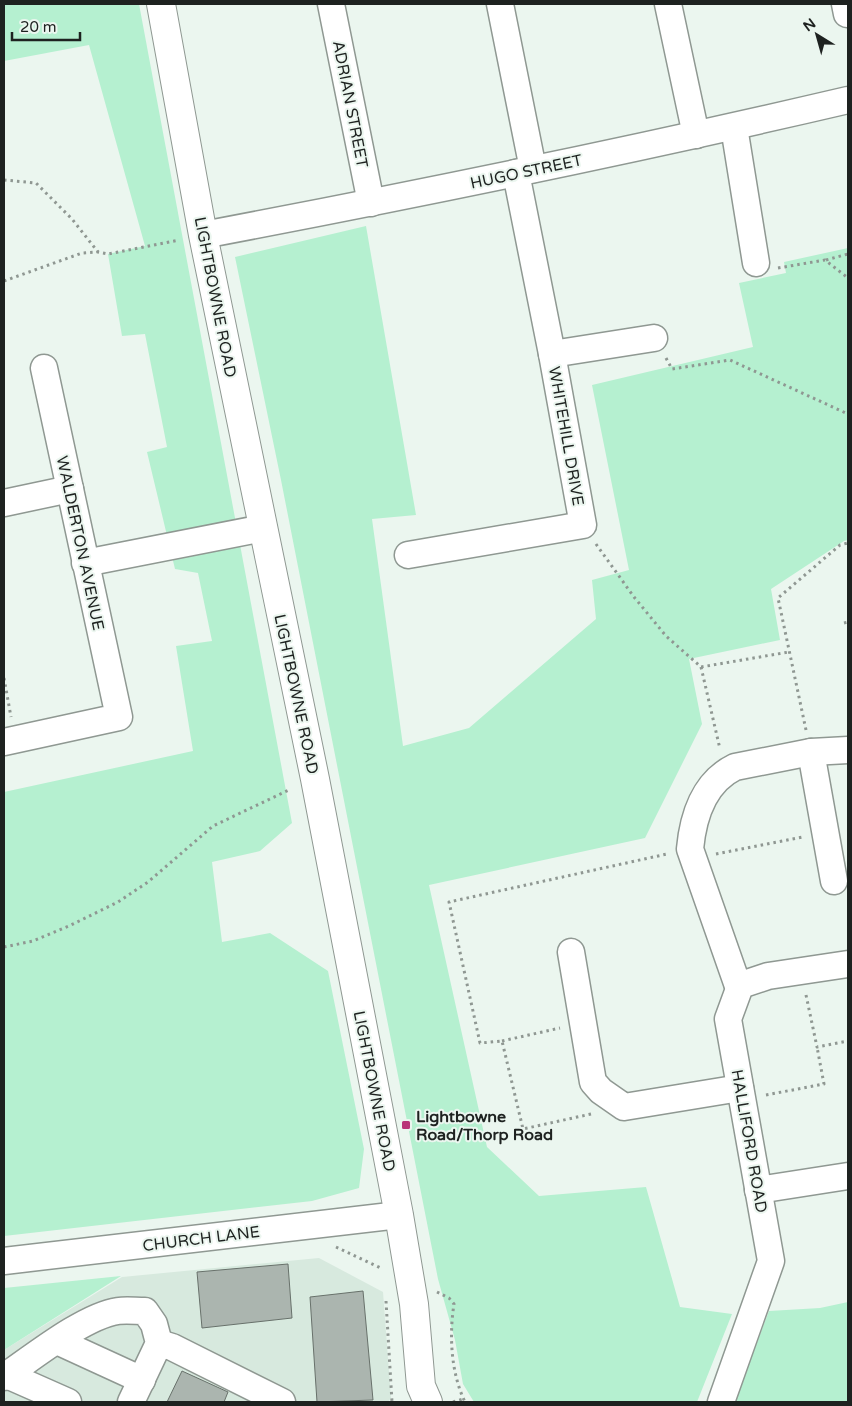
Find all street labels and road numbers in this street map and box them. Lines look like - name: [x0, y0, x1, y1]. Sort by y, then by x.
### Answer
- street label: ADRIAN STREET: [328, 39, 372, 170]
- street label: HUGO STREET: [468, 150, 584, 194]
- street label: LIGHTBOWNE ROAD: [190, 215, 240, 379]
- street label: WHITEHILL DRIVE: [544, 365, 588, 507]
- street label: WALDERTON AVENUE: [52, 454, 108, 632]
- street label: LIGHTBOWNE ROAD: [269, 612, 323, 776]
- street label: LIGHTBOWNE ROAD: [349, 1009, 399, 1173]
- street label: HALLIFORD ROAD: [727, 1068, 771, 1214]
- street label: CHURCH LANE: [141, 1222, 261, 1256]

